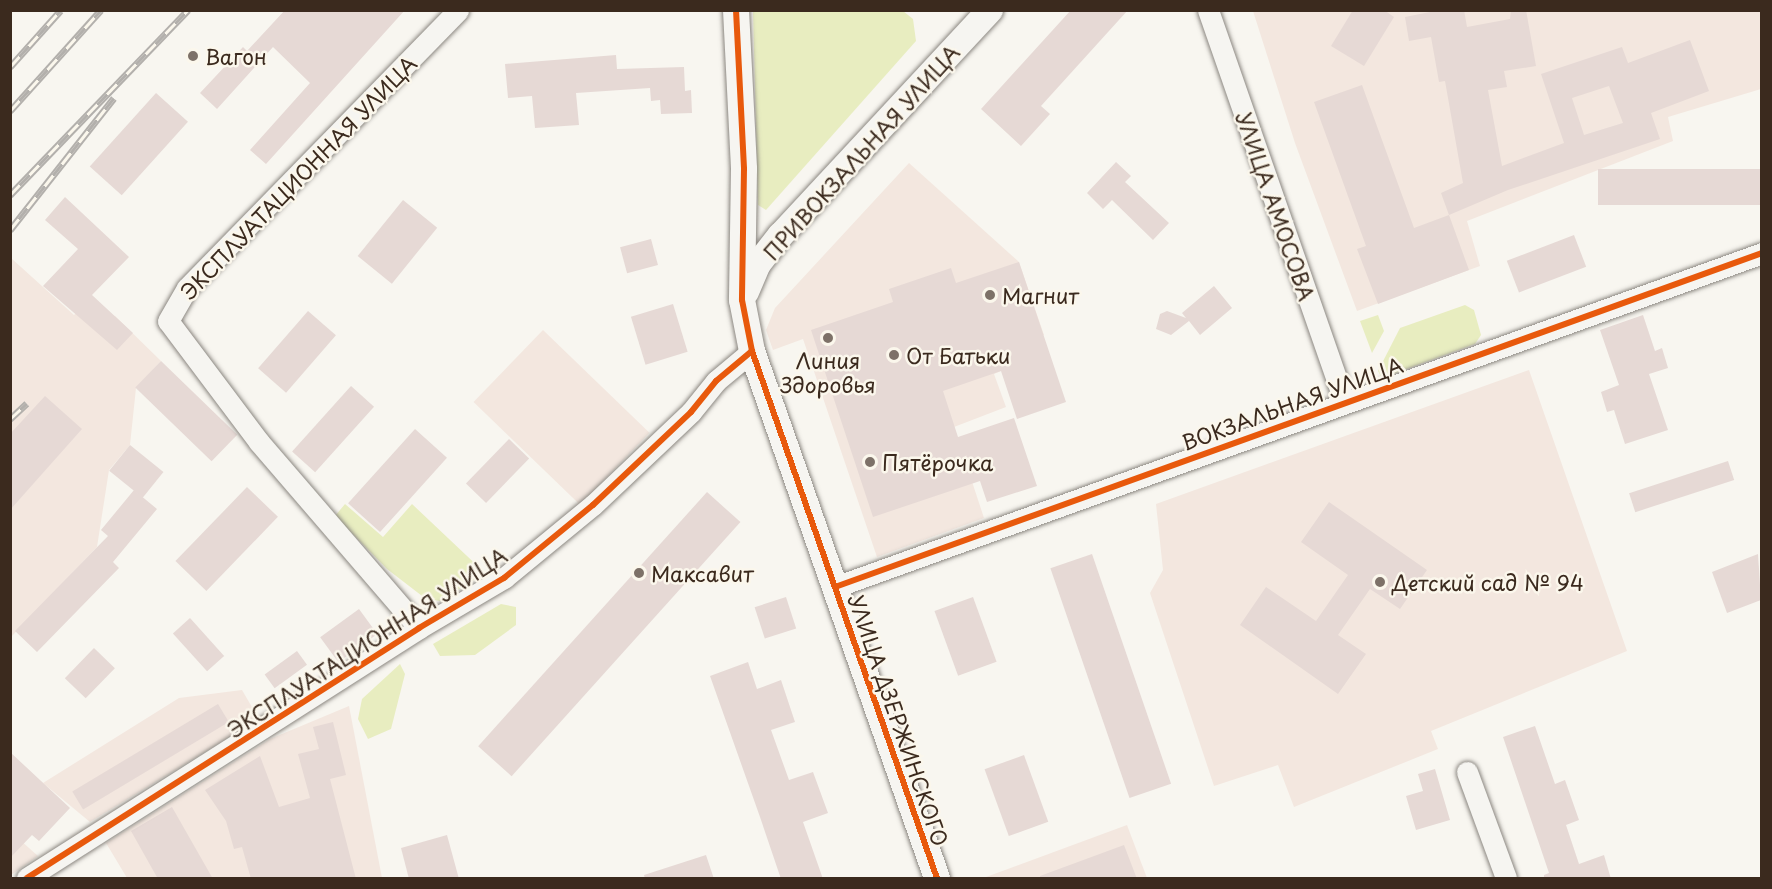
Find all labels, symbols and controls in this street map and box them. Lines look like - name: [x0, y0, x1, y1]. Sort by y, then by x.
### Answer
- street label: ПРИВОКЗАЛЬНАЯ УЛИЦА: [758, 40, 964, 264]
- place label: Вагон: [205, 43, 267, 69]
- marker: Вагон: [186, 49, 200, 63]
- street label: ЭКСПЛУАТАЦИОННАЯ УЛИЦА: [175, 50, 421, 304]
- street label: УЛИЦА АМОСОВА: [1232, 108, 1320, 304]
- place label: Магнит: [1002, 282, 1079, 308]
- marker: Магнит: [983, 288, 997, 302]
- marker: Линия Здоровья: [821, 331, 835, 345]
- place label: От Батьки: [906, 342, 1012, 368]
- place label: Линия Здоровья: [780, 347, 876, 397]
- marker: От Батьки: [887, 348, 901, 362]
- street label: ВОКЗАЛЬНАЯ УЛИЦА: [1178, 351, 1406, 455]
- place label: Пятёрочка: [882, 449, 993, 475]
- marker: Пятёрочка: [863, 455, 877, 469]
- street label: ЭКСПЛУАТАЦИОННАЯ УЛИЦА: [223, 542, 511, 742]
- place label: Максавит: [651, 560, 754, 586]
- marker: Максавит: [632, 566, 646, 580]
- place label: Детский сад № 94: [1392, 569, 1585, 595]
- marker: Детский сад № 94: [1373, 575, 1387, 589]
- street label: УЛИЦА ДЗЕРЖИНСКОГО: [844, 590, 954, 850]

